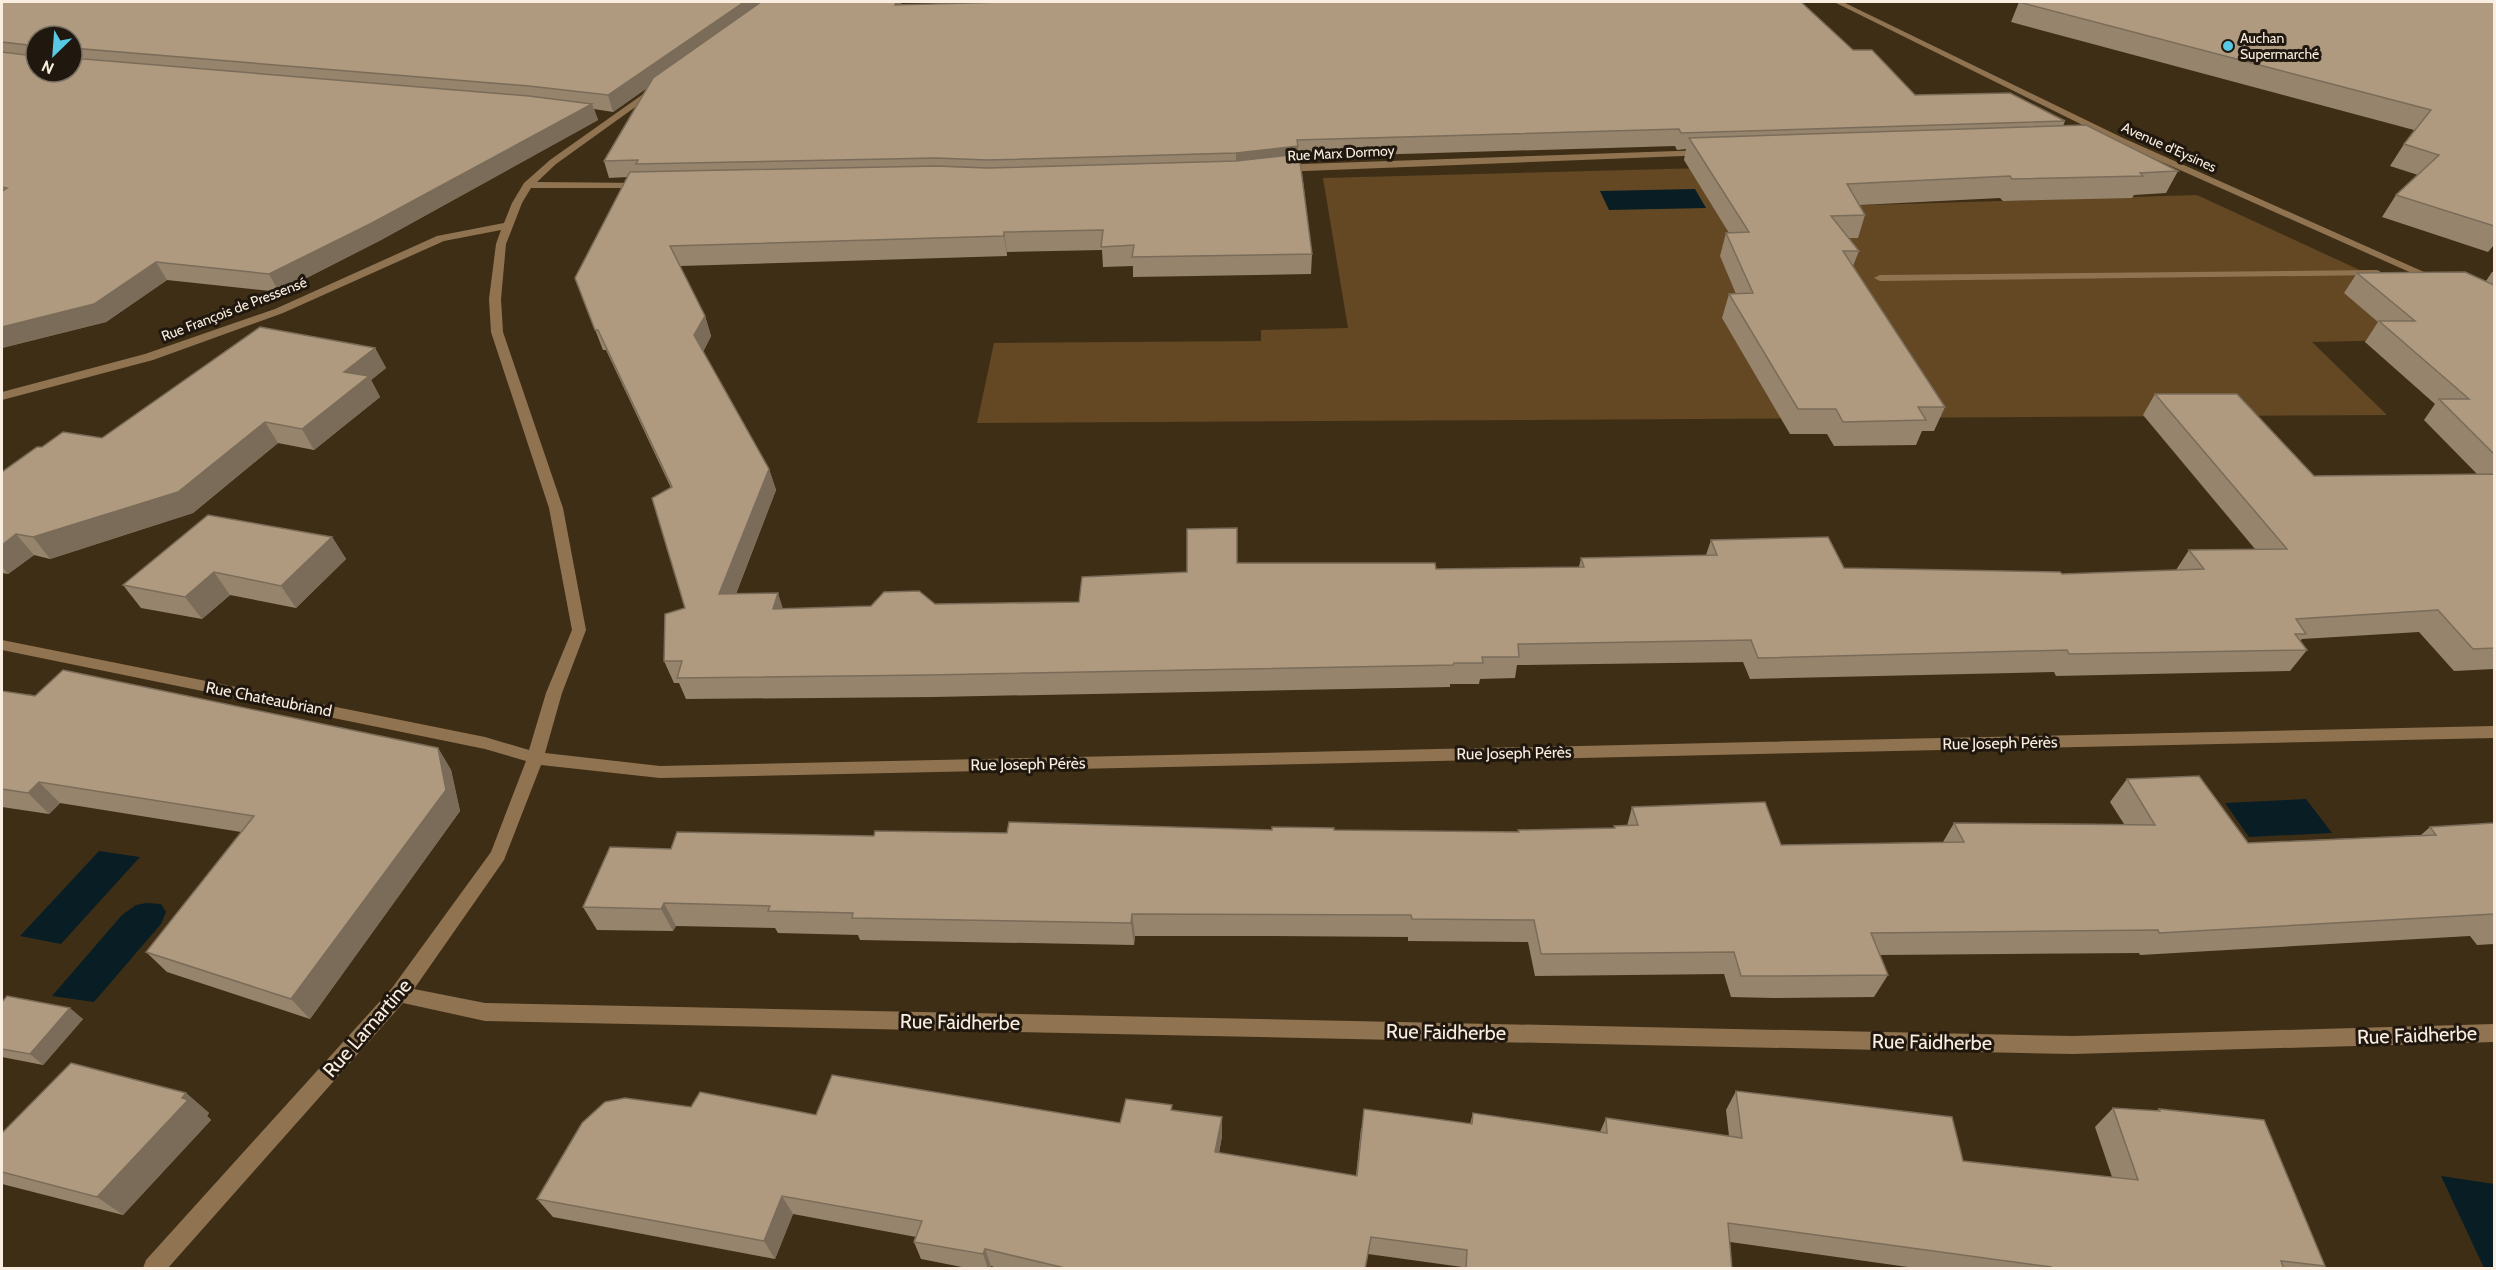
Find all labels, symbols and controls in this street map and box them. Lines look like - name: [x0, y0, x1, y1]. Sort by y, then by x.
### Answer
- north arrow: [24, 24, 84, 84]
- place label: Auchan Supermarché: [2240, 29, 2319, 63]
- marker: Auchan Supermarché: [2221, 39, 2235, 53]
- text: N: [39, 56, 57, 78]
- street label: Avenue d'Eysines: [2119, 118, 2219, 176]
- street label: Rue Marx Dormoy: [1287, 141, 1395, 165]
- street label: Rue François de Pressensé: [159, 273, 309, 345]
- street label: Rue Chateaubriand: [204, 677, 334, 721]
- street label: Rue Joseph Pérès: [1942, 732, 2058, 754]
- street label: Rue Joseph Pérès: [1456, 742, 1572, 764]
- street label: Rue Joseph Pérès: [970, 753, 1086, 775]
- street label: Rue Lamartine: [318, 974, 416, 1082]
- street label: Rue Faidherbe: [900, 1009, 1020, 1035]
- street label: Rue Faidherbe: [1386, 1019, 1506, 1045]
- street label: Rue Faidherbe: [2357, 1021, 2477, 1049]
- street label: Rue Faidherbe: [1872, 1029, 1992, 1055]

